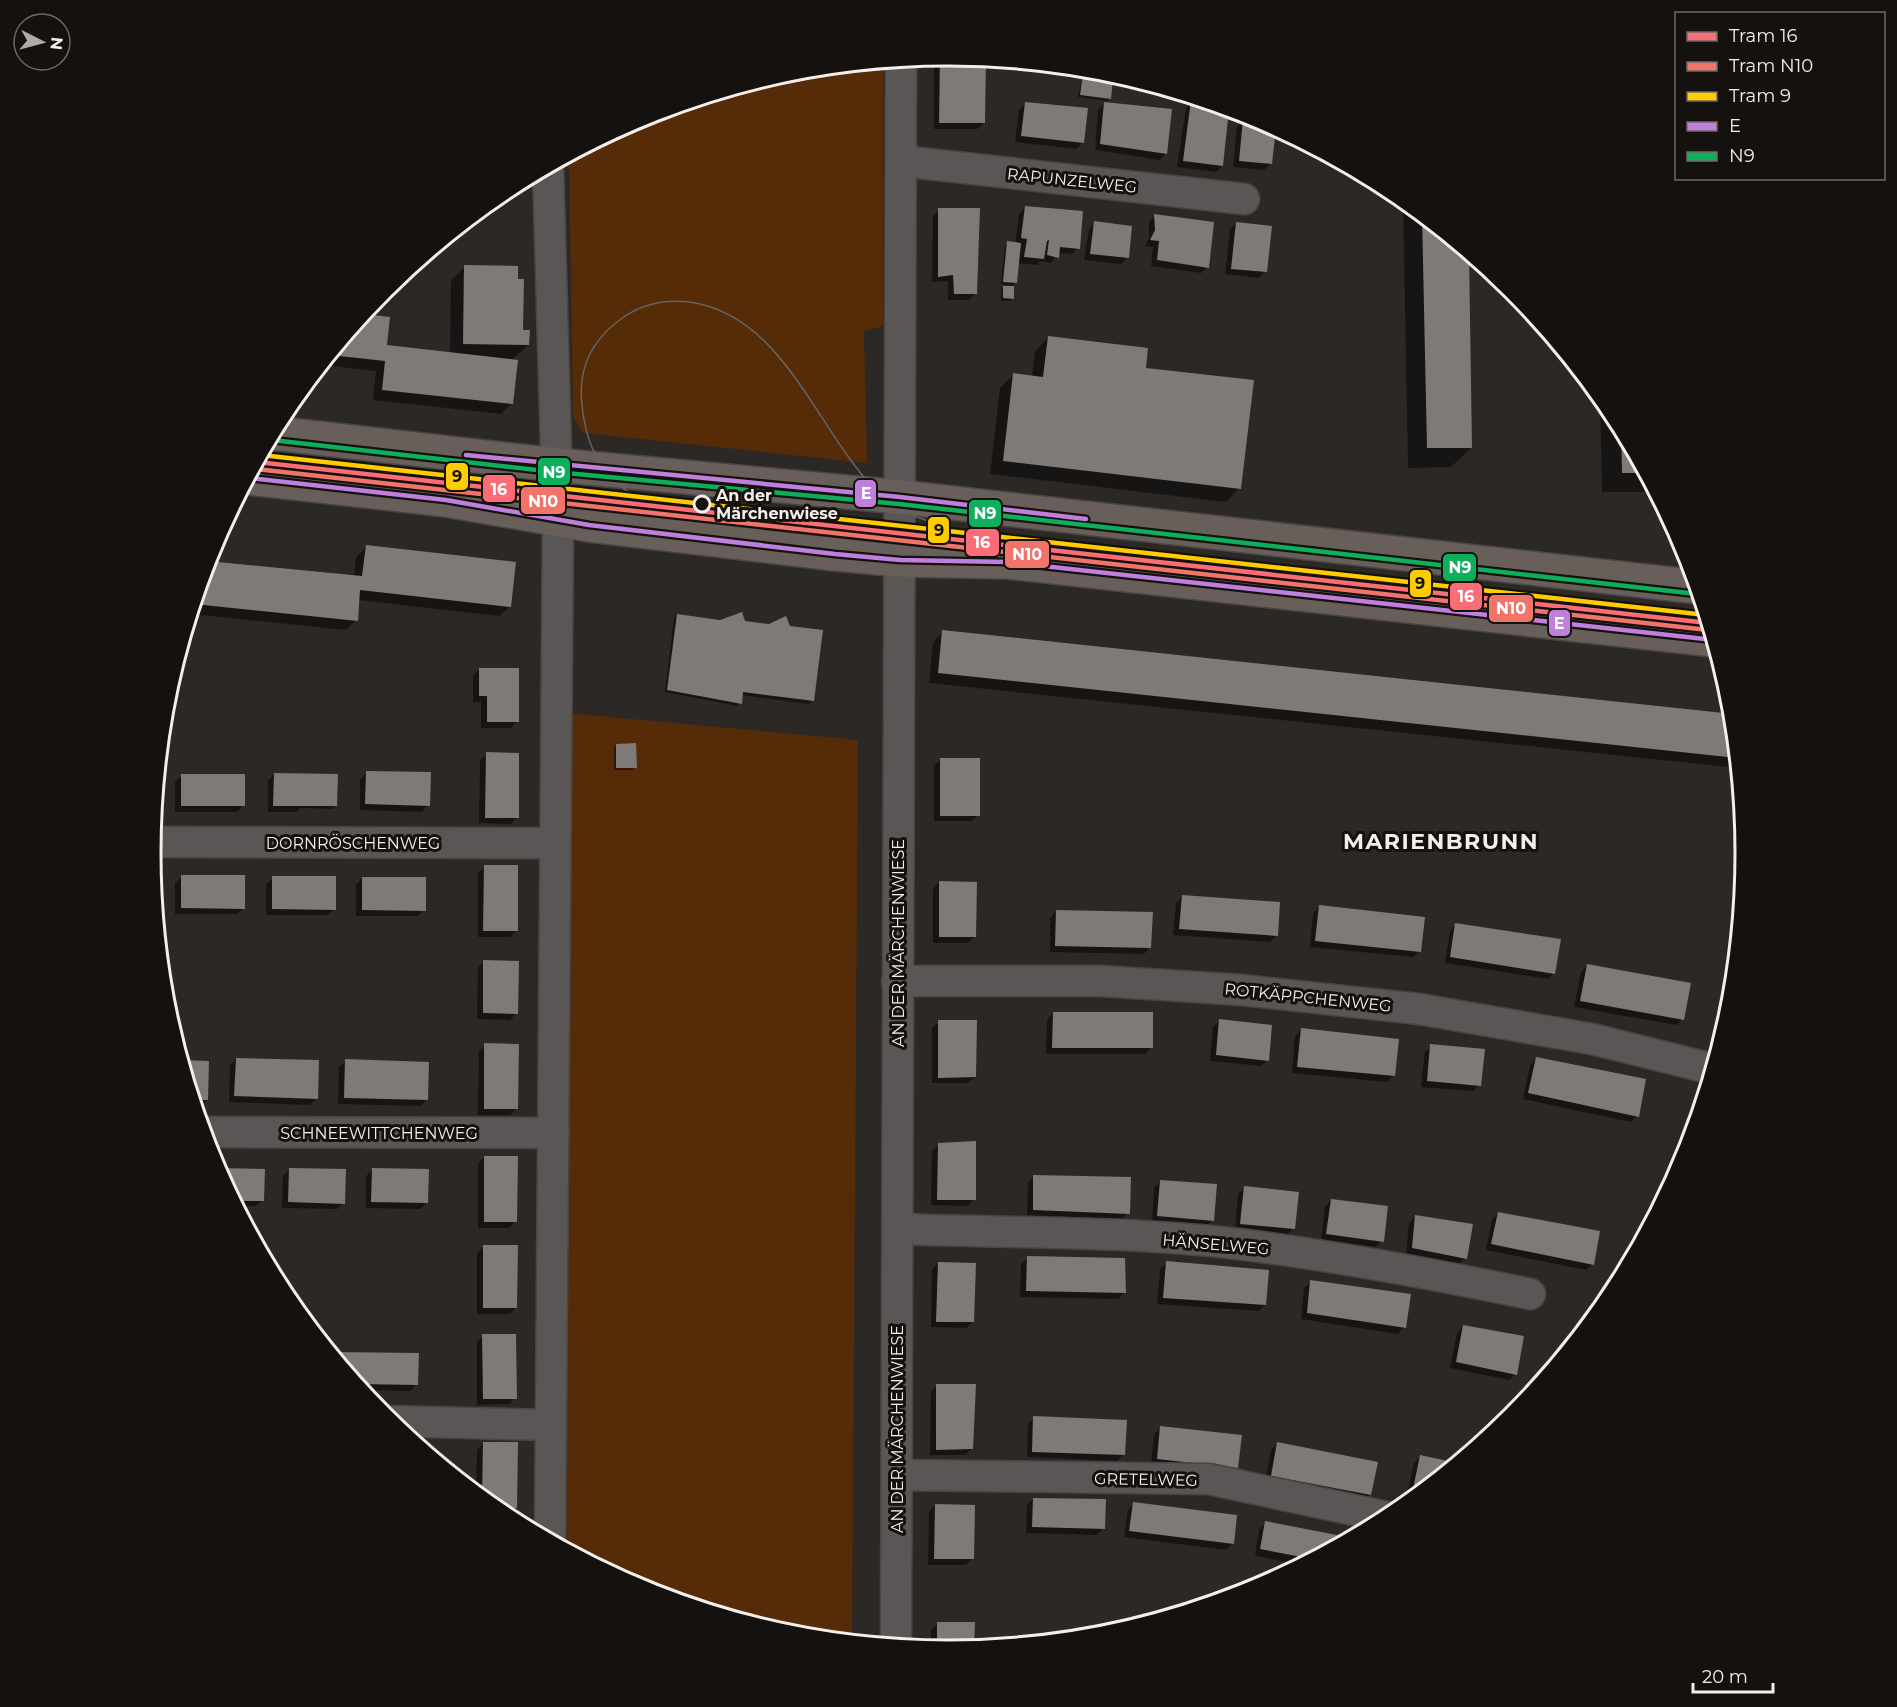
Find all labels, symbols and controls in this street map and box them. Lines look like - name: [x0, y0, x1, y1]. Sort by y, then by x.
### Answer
- north arrow: [12, 12, 72, 72]
- legend: [1675, 12, 1885, 180]
- text: Tram 16: [1729, 25, 1798, 47]
- text: N: [46, 36, 67, 51]
- text: Tram N10: [1729, 55, 1813, 77]
- text: Tram 9: [1729, 85, 1791, 107]
- text: E: [1729, 115, 1741, 137]
- text: N9: [1729, 145, 1755, 167]
- street label: RAPUNZELWEG: [1006, 164, 1138, 197]
- line badge: N9: [537, 457, 571, 486]
- line badge: 9: [445, 462, 469, 491]
- text: N9: [542, 463, 566, 482]
- text: 9: [452, 467, 462, 486]
- line badge: 16: [482, 474, 516, 503]
- line badge: E: [854, 479, 877, 508]
- text: 16: [491, 480, 507, 499]
- text: E: [861, 484, 871, 503]
- line badge: N10: [520, 486, 566, 515]
- place label: An der Märchenwiese: [715, 486, 838, 523]
- text: N10: [528, 492, 558, 511]
- marker: An der Märchenwiese: [693, 495, 711, 513]
- line badge: N9: [968, 499, 1002, 528]
- text: N9: [973, 504, 997, 523]
- line badge: 9: [927, 516, 950, 544]
- text: 9: [934, 521, 944, 540]
- line badge: 16: [965, 528, 1000, 557]
- text: 16: [974, 533, 990, 552]
- line badge: N10: [1004, 540, 1050, 569]
- text: N10: [1012, 545, 1042, 564]
- line badge: N9: [1442, 553, 1477, 582]
- text: N9: [1448, 558, 1472, 577]
- line badge: 9: [1409, 569, 1432, 598]
- text: 9: [1415, 574, 1425, 593]
- line badge: 16: [1449, 582, 1483, 611]
- text: 16: [1458, 587, 1474, 606]
- line badge: N10: [1488, 594, 1534, 623]
- text: N10: [1496, 599, 1526, 618]
- line badge: E: [1548, 609, 1571, 637]
- text: E: [1554, 614, 1564, 633]
- district label: MARIENBRUNN: [1343, 828, 1539, 855]
- street label: DORNRÖSCHENWEG: [266, 833, 440, 853]
- street label: AN DER MÄRCHENWIESE: [888, 839, 908, 1047]
- street label: ROTKÄPPCHENWEG: [1224, 978, 1392, 1016]
- street label: SCHNEEWITTCHENWEG: [280, 1124, 478, 1143]
- street label: HÄNSELWEG: [1162, 1229, 1270, 1259]
- street label: AN DER MÄRCHENWIESE: [887, 1325, 907, 1533]
- street label: GRETELWEG: [1094, 1469, 1198, 1490]
- scale bar: [1693, 1656, 1772, 1694]
- text: 20 m: [1702, 1666, 1748, 1688]

